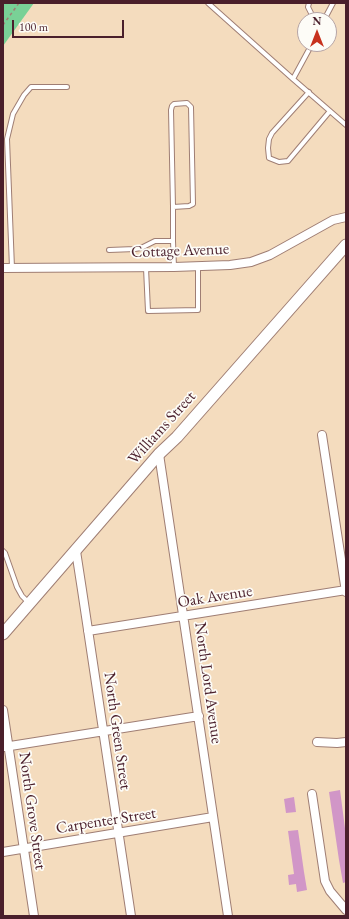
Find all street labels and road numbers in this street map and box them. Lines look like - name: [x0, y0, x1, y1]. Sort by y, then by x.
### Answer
- street label: Cottage Avenue: [131, 240, 229, 262]
- street label: Williams Street: [124, 387, 200, 469]
- street label: Oak Avenue: [176, 582, 254, 612]
- street label: North Lord Avenue: [190, 621, 226, 745]
- street label: North Green Street: [99, 671, 135, 791]
- street label: North Grove Street: [14, 751, 50, 871]
- street label: Carpenter Street: [55, 804, 157, 838]

